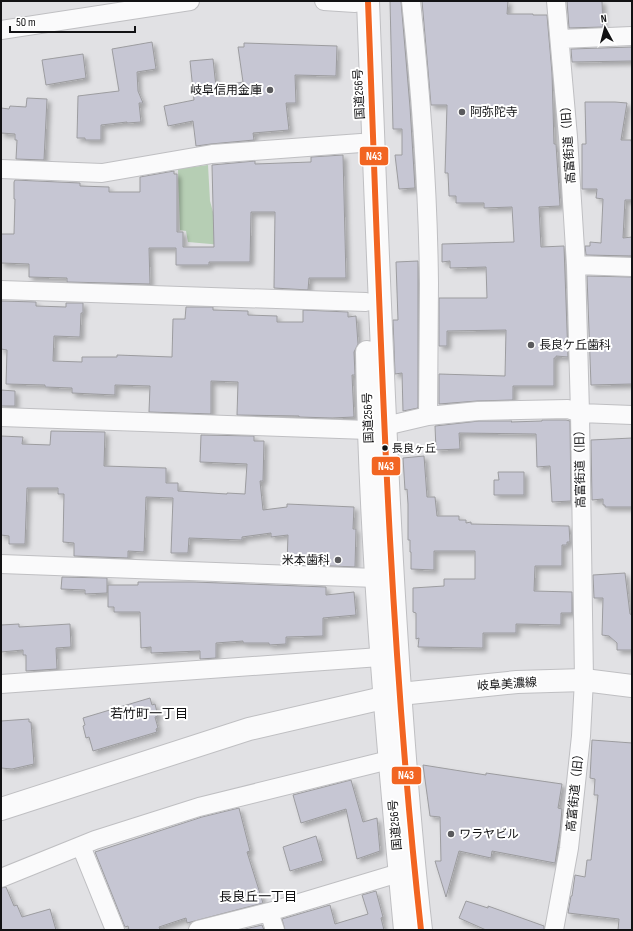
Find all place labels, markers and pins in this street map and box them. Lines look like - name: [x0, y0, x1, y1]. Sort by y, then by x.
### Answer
- place label: 岐阜信用金庫: [190, 83, 262, 98]
- marker: 岐阜信用金庫: [265, 85, 275, 95]
- place label: 阿弥陀寺: [470, 105, 518, 120]
- marker: 阿弥陀寺: [457, 107, 467, 117]
- place label: 長良ケ丘歯科: [539, 338, 611, 353]
- marker: 長良ケ丘歯科: [526, 340, 536, 350]
- place label: 長良ヶ丘: [392, 442, 436, 455]
- marker: 長良ヶ丘: [380, 443, 390, 453]
- place label: 米本歯科: [282, 553, 330, 568]
- marker: 米本歯科: [333, 555, 343, 565]
- place label: ワラヤビル: [459, 827, 519, 842]
- marker: ワラヤビル: [446, 829, 456, 839]

